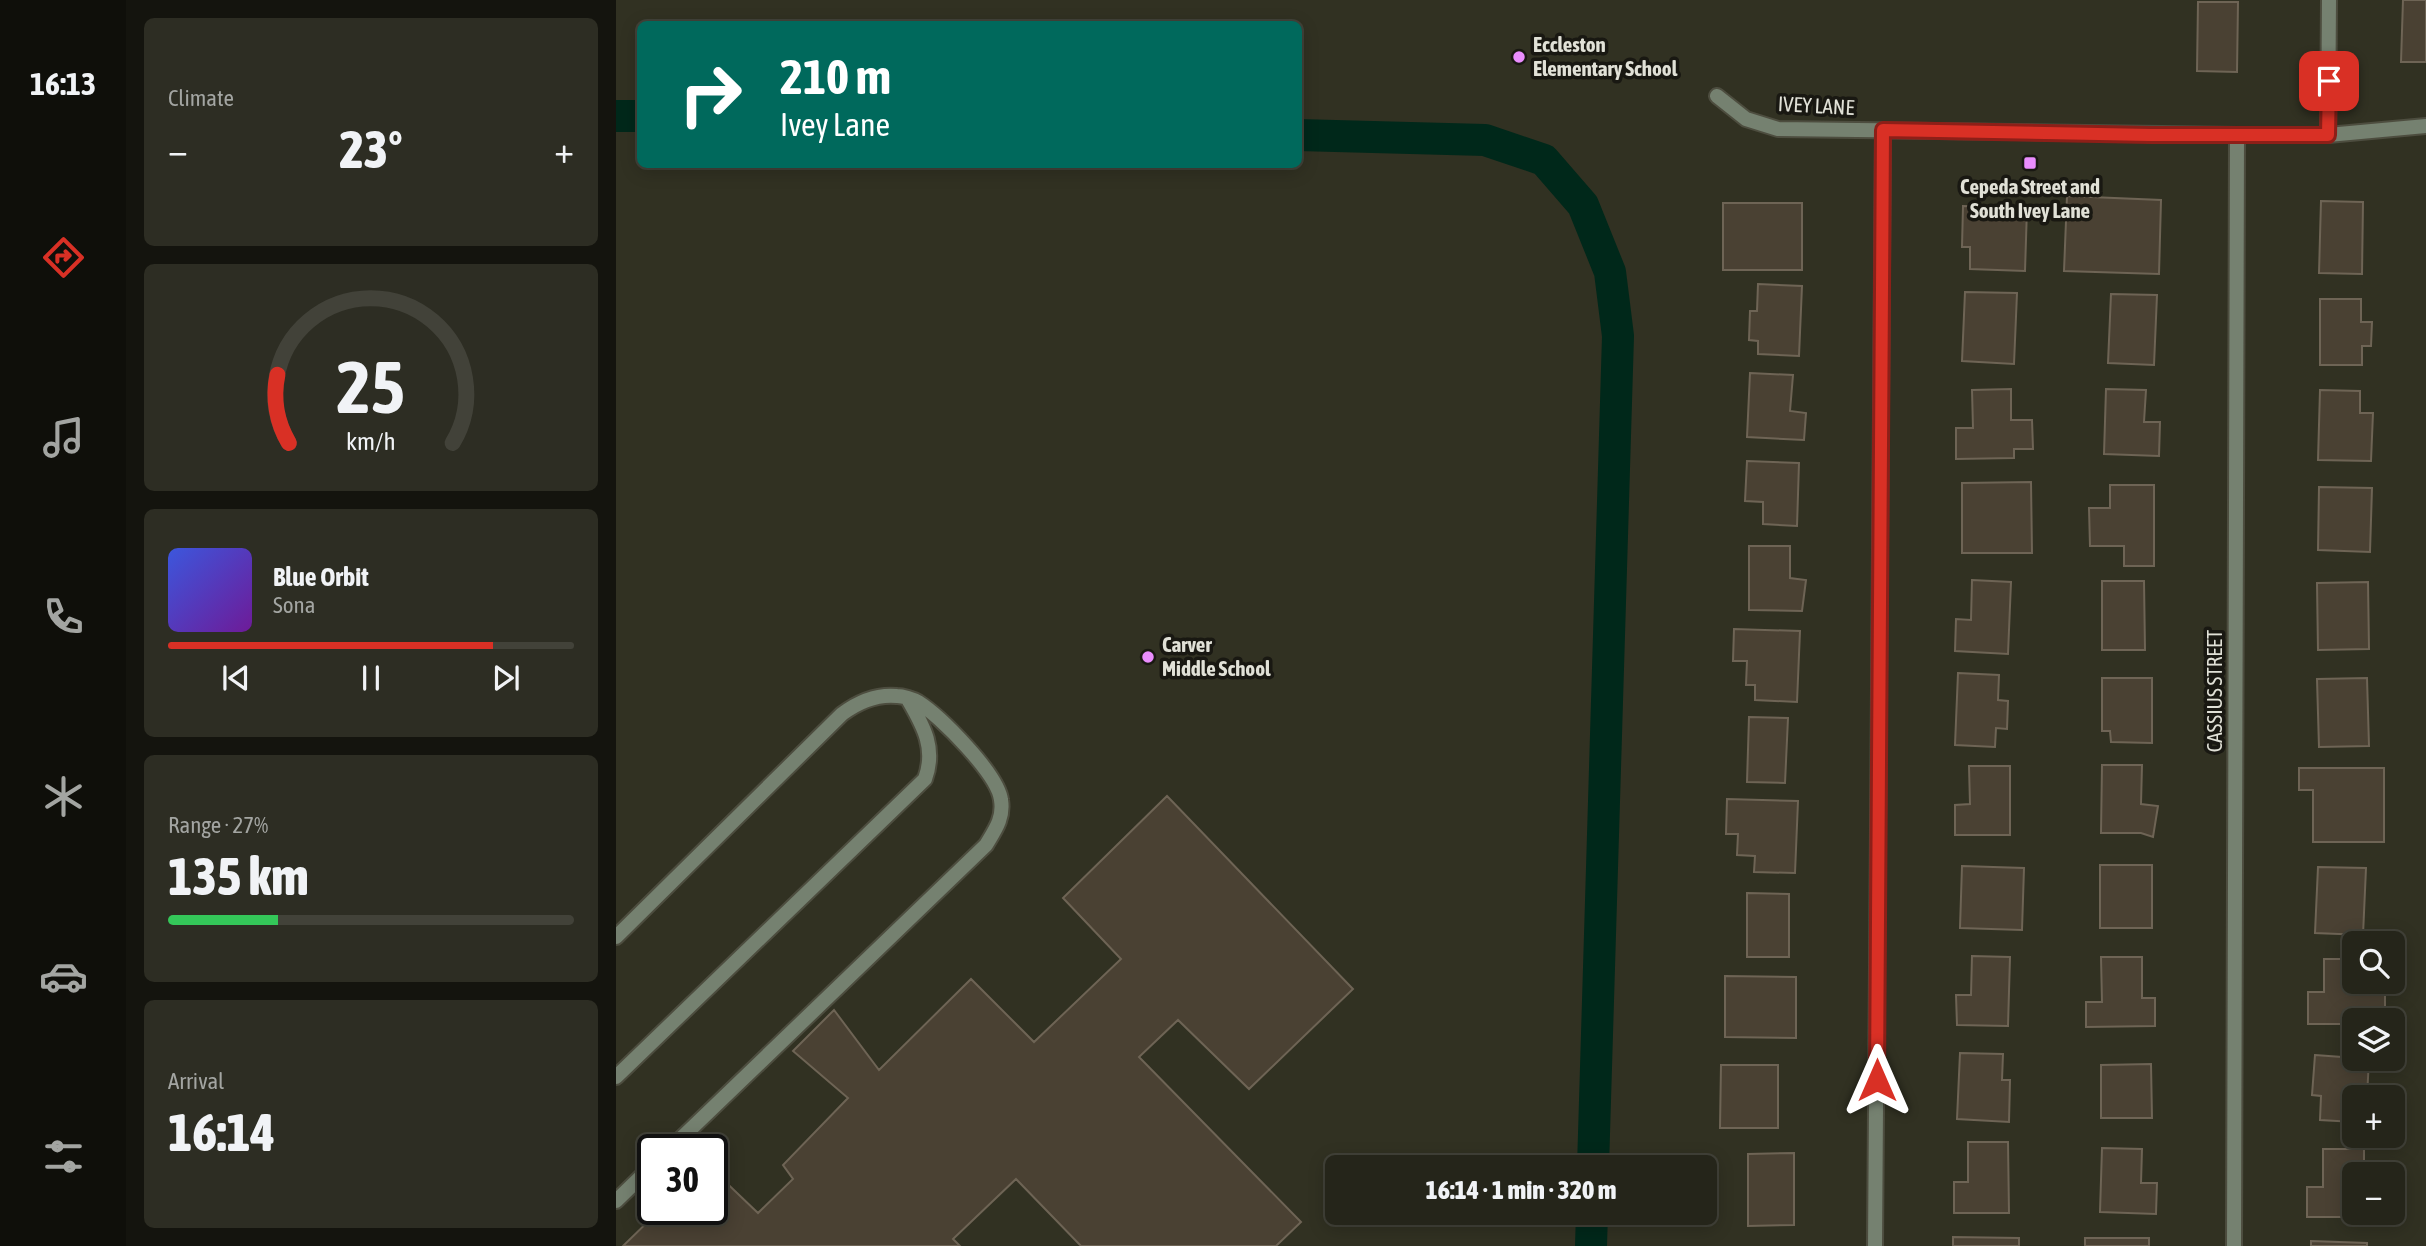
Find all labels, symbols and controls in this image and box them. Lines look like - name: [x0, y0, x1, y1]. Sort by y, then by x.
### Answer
- place label: Eccleston Elementary School: [1533, 32, 1678, 80]
- text: 210 m: [780, 48, 891, 104]
- icon: right: [665, 49, 756, 140]
- marker: Eccleston Elementary School: [1511, 49, 1527, 65]
- pin: [2299, 51, 2359, 111]
- icon: arrive: [2310, 62, 2348, 100]
- text: 16:13: [30, 65, 96, 102]
- text: Climate: [168, 85, 234, 111]
- street label: IVEY LANE: [1777, 91, 1855, 119]
- text: Ivey Lane: [780, 106, 890, 143]
- text: 23°: [339, 119, 403, 179]
- text: −: [168, 128, 188, 171]
- text: +: [554, 128, 574, 171]
- marker: Cepeda Street and South Ivey Lane: [2022, 155, 2038, 171]
- place label: Cepeda Street and South Ivey Lane: [1960, 174, 2100, 222]
- icon: directions: [39, 233, 88, 282]
- text: 25: [337, 346, 405, 429]
- icon: music: [39, 413, 88, 462]
- text: km/h: [346, 427, 396, 455]
- text: Blue Orbit: [273, 562, 369, 592]
- icon: phone: [39, 592, 88, 641]
- text: Sona: [273, 592, 315, 618]
- street label: CASSIUS STREET: [2202, 630, 2226, 752]
- place label: Carver Middle School: [1162, 632, 1271, 680]
- marker: Carver Middle School: [1140, 649, 1156, 665]
- icon: previous: [217, 659, 255, 697]
- icon: pause: [352, 659, 390, 697]
- icon: next: [487, 659, 525, 697]
- icon: climate: [39, 772, 88, 821]
- text: Range · 27%: [168, 812, 268, 838]
- text: 135 km: [168, 846, 309, 906]
- map controls: [2342, 931, 2405, 1225]
- button: search: [2342, 931, 2405, 994]
- icon: car: [39, 952, 88, 1001]
- button: layers: [2342, 1008, 2405, 1071]
- position arrow: [1840, 1043, 1914, 1117]
- text: Arrival: [168, 1068, 224, 1094]
- button: +: [2342, 1085, 2405, 1148]
- text: 16:14: [168, 1102, 275, 1162]
- icon: filters: [39, 1132, 88, 1181]
- speed limit sign: 30: [637, 1134, 728, 1225]
- button: −: [2342, 1162, 2405, 1225]
- text: 16:14 · 1 min · 320 m: [1426, 1175, 1616, 1205]

